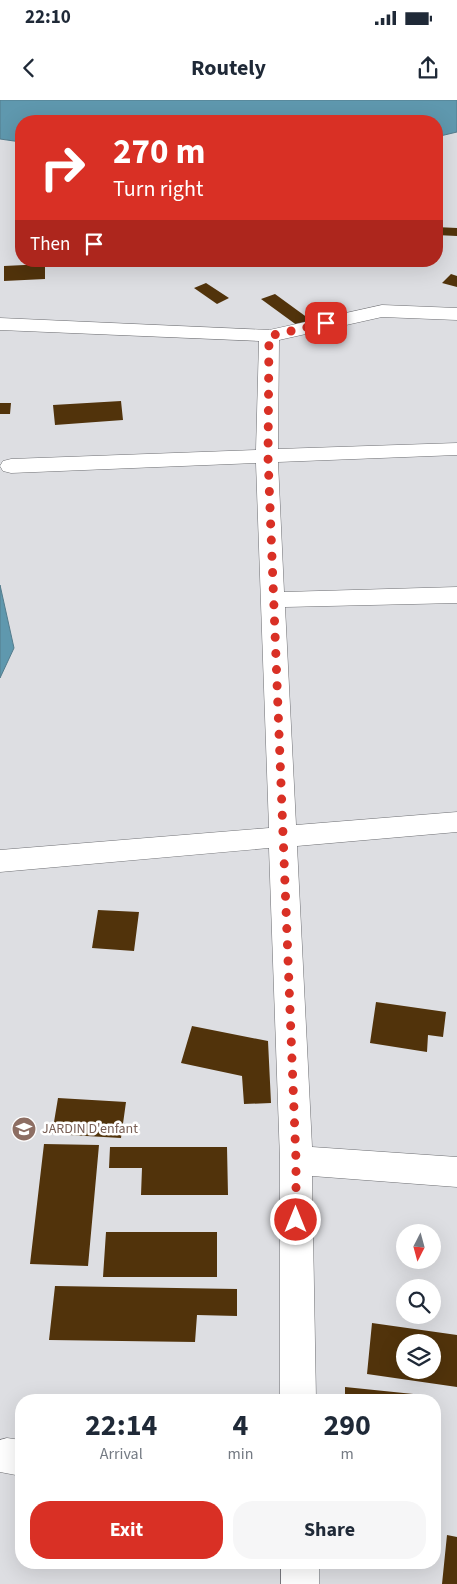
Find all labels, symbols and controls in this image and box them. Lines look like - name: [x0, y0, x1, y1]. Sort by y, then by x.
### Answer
- text: 22:10: [25, 4, 71, 31]
- text: Routely: [191, 52, 266, 84]
- icon: back: [15, 54, 43, 82]
- icon: share: [414, 54, 442, 82]
- text: 270 m: [113, 127, 205, 177]
- icon: right: [30, 135, 95, 200]
- text: Turn right: [113, 173, 203, 205]
- icon: arrive: [80, 230, 108, 258]
- text: Then: [30, 231, 70, 258]
- pin: [305, 302, 347, 344]
- icon: arrive: [312, 309, 340, 337]
- school or university icon: JARDIN D'enfant: [11, 1116, 37, 1142]
- place label: JARDIN D'enfant: [42, 1119, 138, 1139]
- position arrow: [269, 1193, 321, 1245]
- north arrow: [396, 1224, 441, 1269]
- map controls: [396, 1224, 441, 1379]
- button: search: [396, 1279, 441, 1324]
- button: layers: [396, 1334, 441, 1379]
- text: 22:14: [85, 1404, 157, 1447]
- text: 4: [232, 1404, 248, 1447]
- text: 290: [323, 1404, 371, 1447]
- text: Arrival: [100, 1443, 143, 1465]
- text: min: [227, 1443, 253, 1465]
- text: m: [341, 1443, 354, 1465]
- button: Exit: [30, 1501, 223, 1559]
- button: Share: [233, 1501, 426, 1559]

